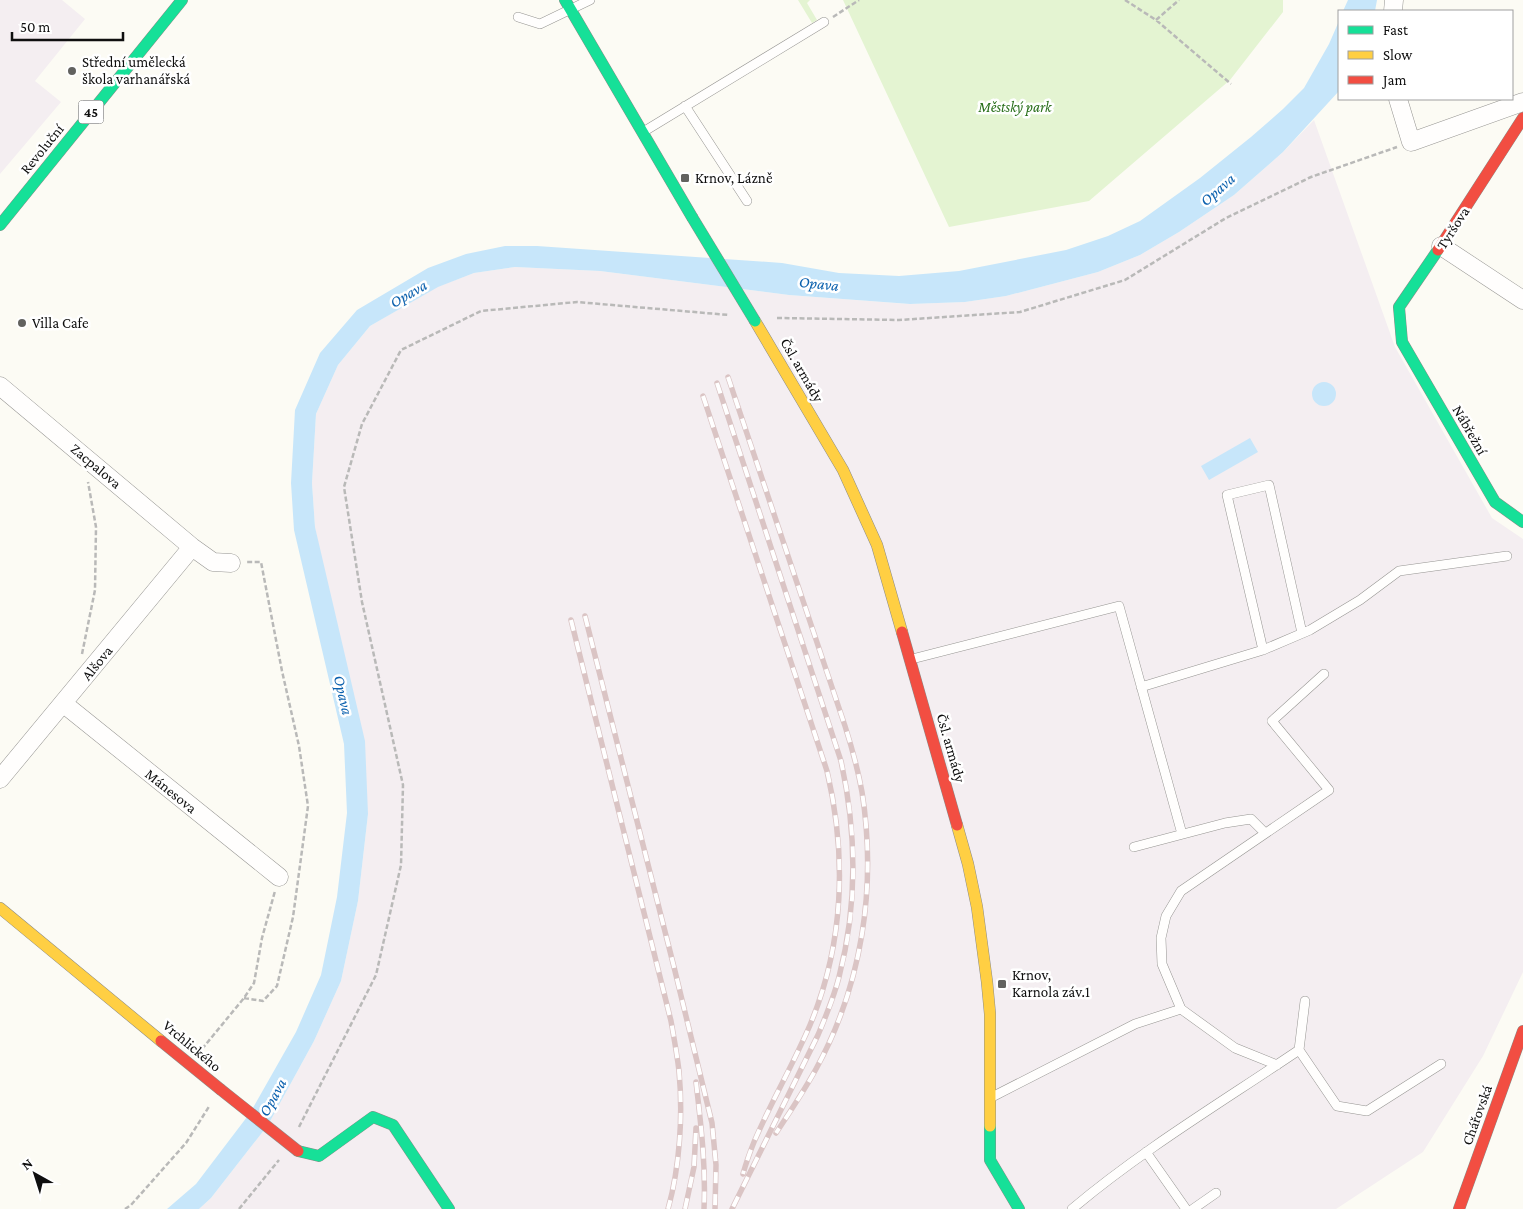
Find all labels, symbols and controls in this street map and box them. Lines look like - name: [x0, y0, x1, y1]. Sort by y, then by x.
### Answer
- scale bar: [12, 10, 124, 42]
- legend: [1338, 10, 1513, 100]
- text: 50 m: [20, 19, 50, 35]
- text: Fast: [1383, 22, 1409, 38]
- text: Slow: [1383, 47, 1413, 63]
- place label: Střední umělecká škola varhanářská: [82, 54, 190, 87]
- marker: Střední umělecká škola varhanářská: [66, 65, 78, 77]
- text: Jam: [1381, 72, 1406, 89]
- park label: Městský park: [977, 99, 1053, 116]
- road number: 45: [78, 100, 104, 124]
- street label: Revoluční: [17, 120, 67, 177]
- place label: Krnov, Lázně: [695, 170, 773, 186]
- water label: Opava: [1197, 170, 1239, 210]
- marker: Krnov, Lázně: [679, 172, 691, 184]
- street label: Tyršova: [1433, 204, 1473, 253]
- water label: Opava: [798, 273, 840, 295]
- water label: Opava: [387, 276, 431, 312]
- place label: Villa Cafe: [32, 315, 89, 331]
- marker: Villa Cafe: [16, 317, 28, 329]
- street label: Čsl. armády: [776, 335, 827, 405]
- street label: Nábřežní: [1449, 402, 1491, 458]
- street label: Zacpalova: [67, 440, 125, 492]
- street label: Alšova: [78, 643, 116, 683]
- water label: Opava: [330, 674, 356, 717]
- street label: Čsl. armády: [933, 712, 968, 785]
- street label: Mánesova: [142, 766, 200, 816]
- place label: Krnov, Karnola záv.1: [1012, 967, 1090, 1000]
- marker: Krnov, Karnola záv.1: [996, 978, 1008, 990]
- street label: Vrchlického: [160, 1017, 224, 1075]
- water label: Opava: [255, 1075, 291, 1119]
- street label: Chářovská: [1459, 1083, 1495, 1147]
- north arrow: [10, 1149, 60, 1199]
- text: N: [18, 1154, 36, 1173]

